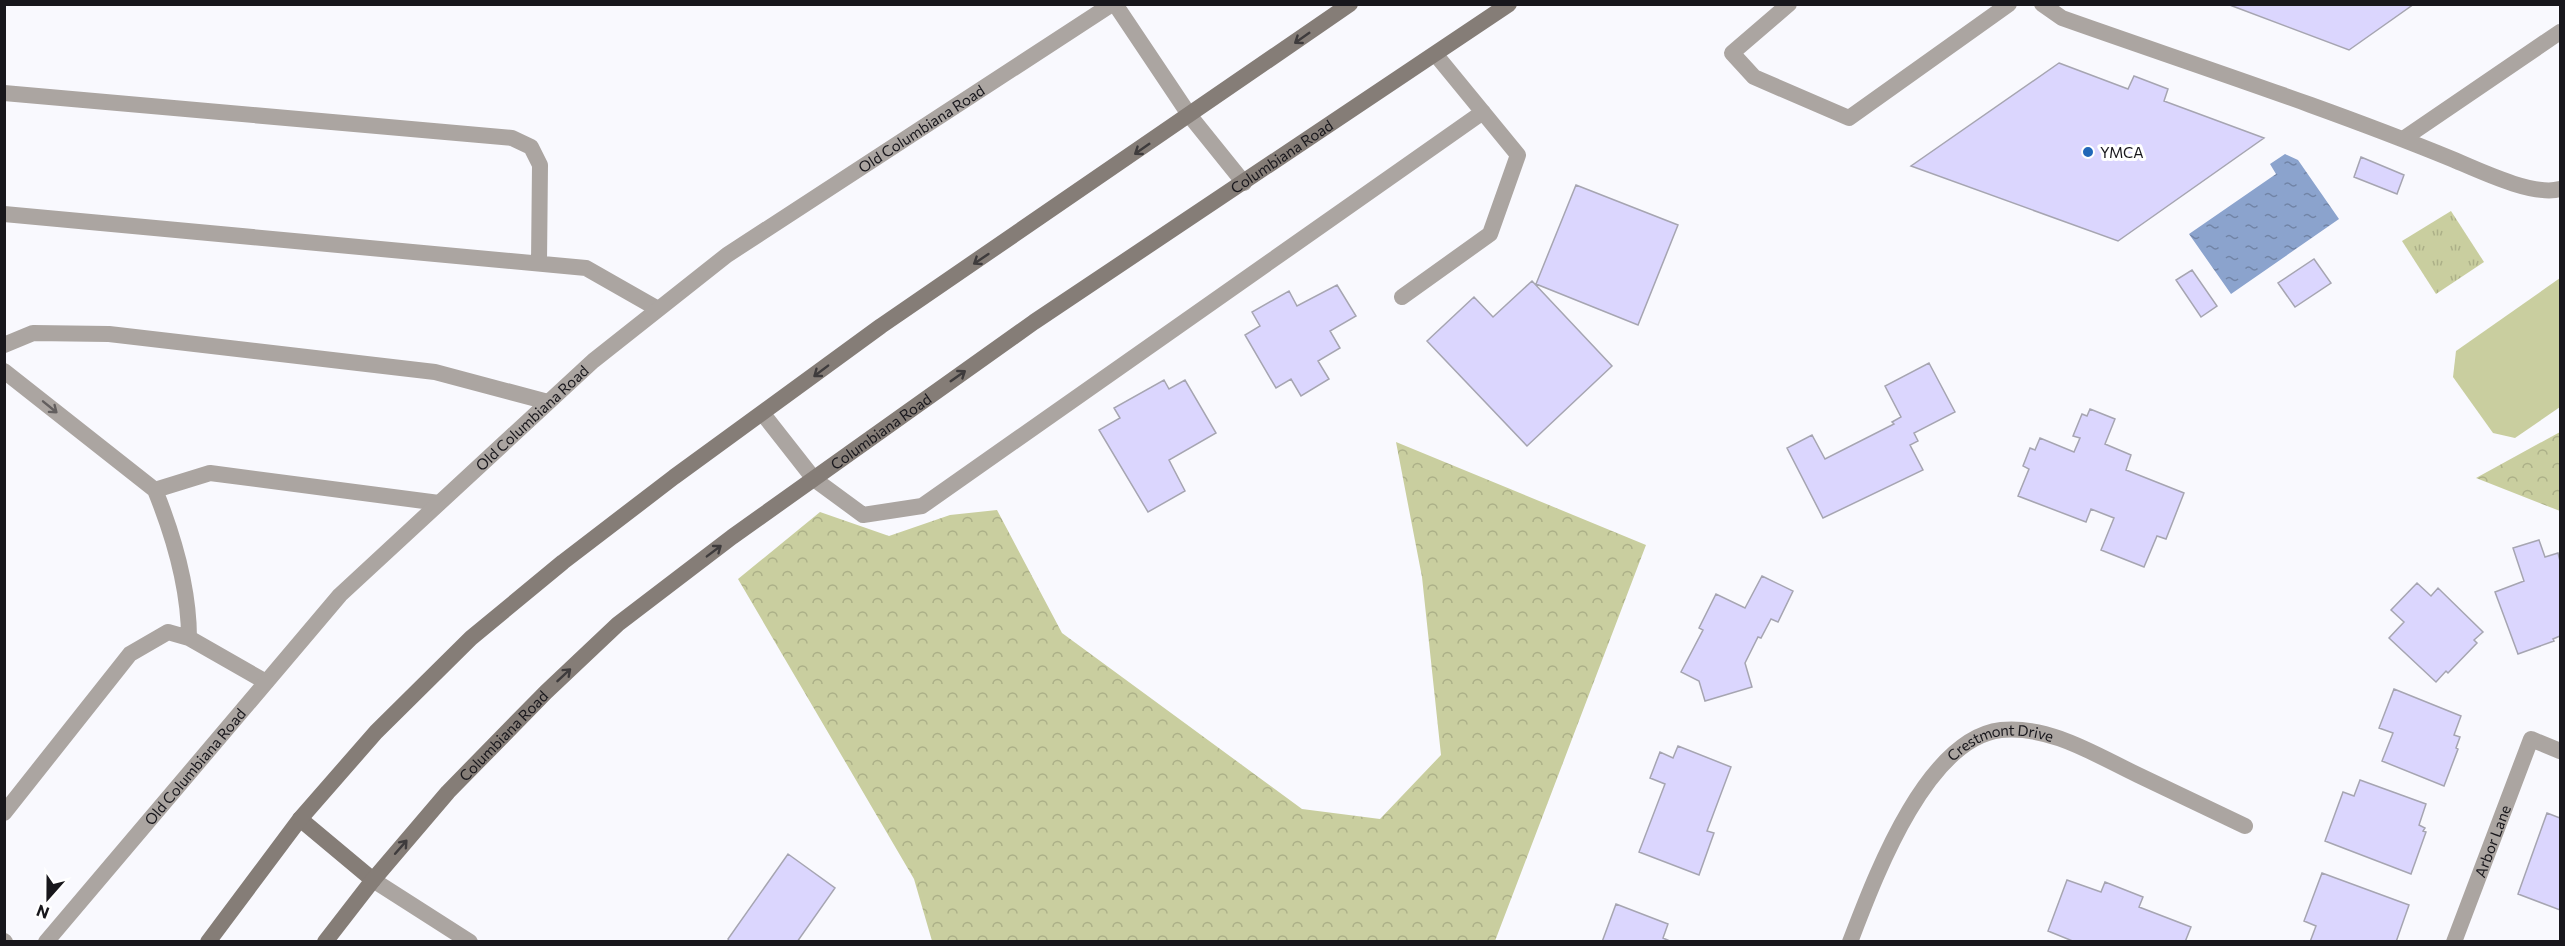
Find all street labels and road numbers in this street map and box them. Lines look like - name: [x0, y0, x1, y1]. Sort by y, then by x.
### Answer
- street label: Old Columbiana Road: [855, 81, 988, 176]
- street label: Columbiana Road: [1227, 116, 1336, 197]
- street label: Old Columbiana Road: [472, 361, 592, 474]
- street label: Columbiana Road: [827, 389, 935, 473]
- street label: Columbiana Road: [455, 687, 552, 785]
- street label: Old Columbiana Road: [140, 705, 249, 828]
- street label: Crestmont Drive: [1943, 720, 2056, 764]
- street label: Arbor Lane: [2470, 802, 2514, 880]

